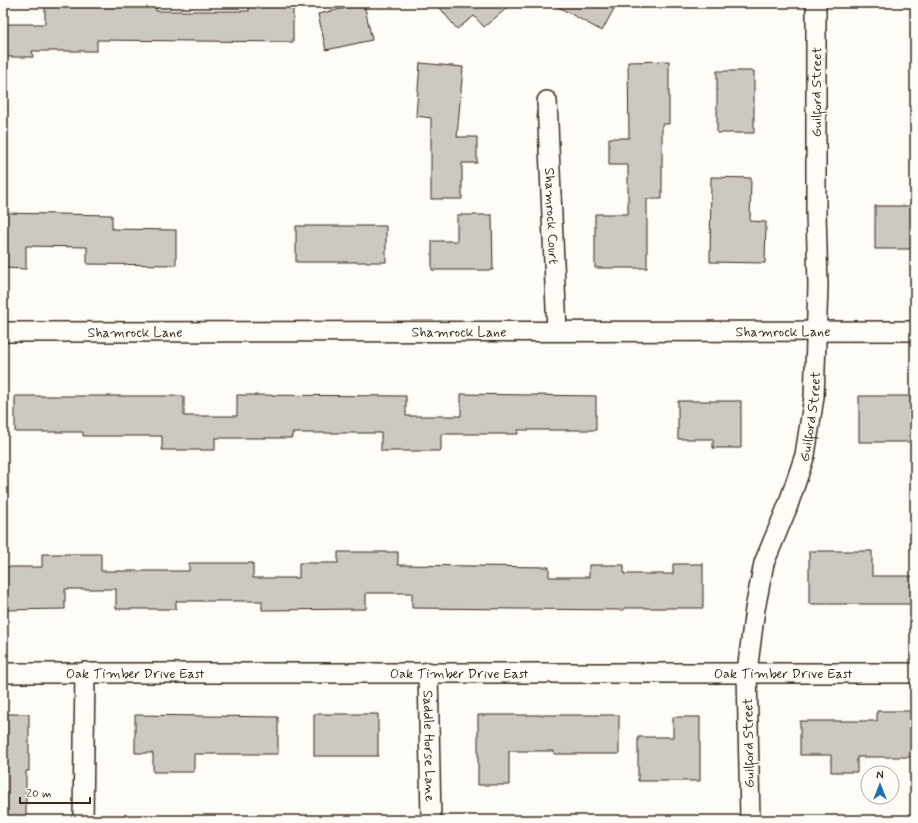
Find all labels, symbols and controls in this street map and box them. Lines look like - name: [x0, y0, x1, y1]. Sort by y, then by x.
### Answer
- street label: Guilford Street: [808, 46, 828, 137]
- street label: Shamrock Court: [540, 167, 562, 265]
- street label: Shamrock Lane: [411, 323, 507, 342]
- street label: Shamrock Lane: [735, 323, 831, 341]
- street label: Shamrock Lane: [87, 324, 183, 342]
- street label: Guilford Street: [795, 371, 825, 464]
- street label: Oak Timber Drive East: [66, 665, 205, 683]
- street label: Oak Timber Drive East: [390, 665, 529, 683]
- street label: Oak Timber Drive East: [714, 665, 853, 683]
- street label: Saddle Horse Lane: [418, 690, 439, 802]
- street label: Guilford Street: [739, 697, 761, 788]
- north arrow: [860, 765, 900, 805]
- text: N: [876, 769, 884, 783]
- scale bar: [20, 779, 90, 805]
- text: 20 m: [26, 786, 52, 802]

